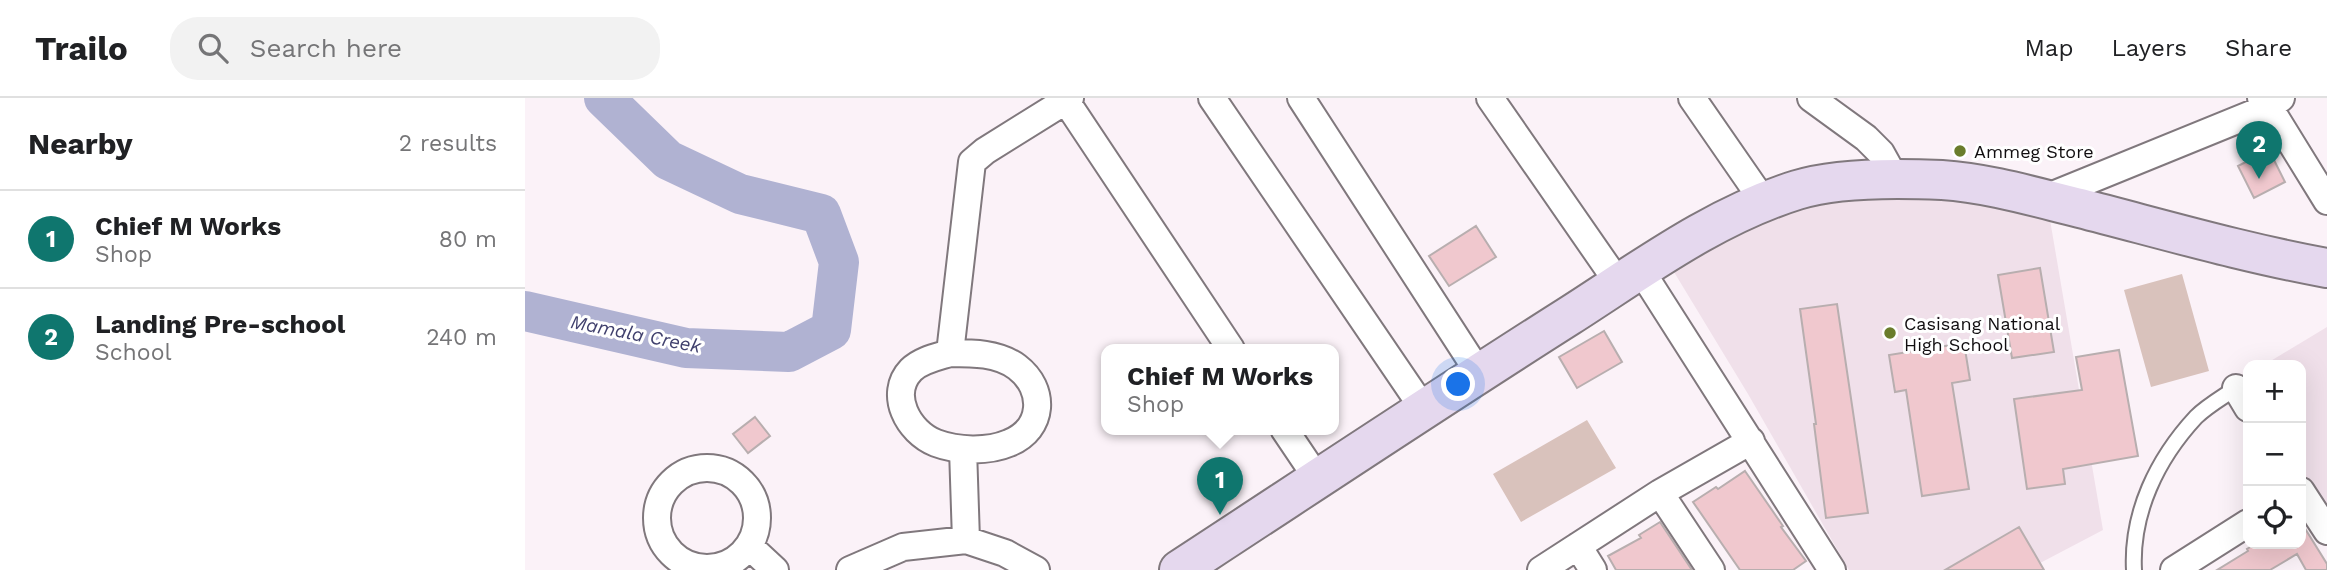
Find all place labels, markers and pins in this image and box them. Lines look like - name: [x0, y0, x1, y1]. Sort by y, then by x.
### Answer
- pin: 2: [2236, 121, 2282, 179]
- place label: Ammeg Store: [1974, 141, 2094, 162]
- marker: Ammeg Store: [1952, 143, 1968, 159]
- place label: Casisang National High School: [1904, 313, 2061, 355]
- marker: Casisang National High School: [1882, 325, 1898, 341]
- pin: 1: [1197, 457, 1243, 515]

